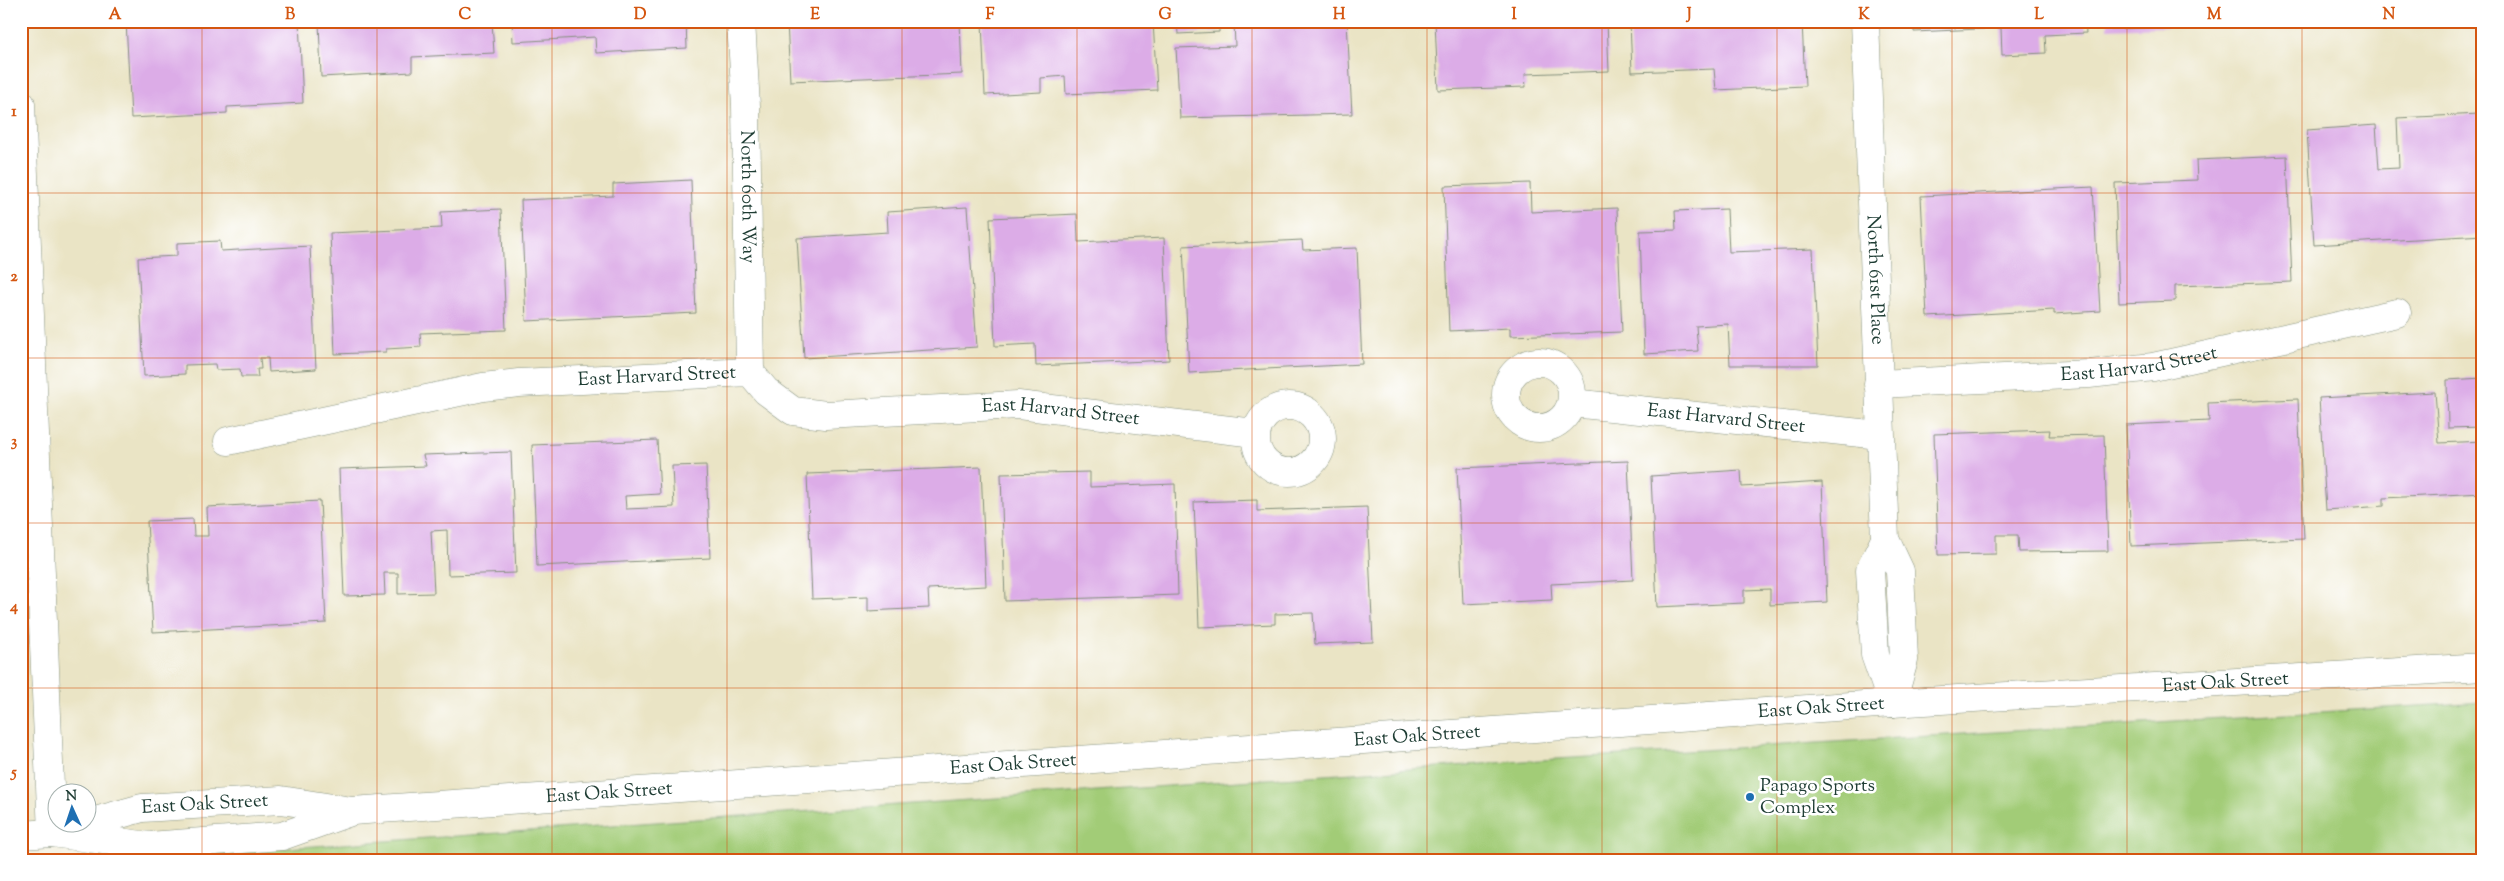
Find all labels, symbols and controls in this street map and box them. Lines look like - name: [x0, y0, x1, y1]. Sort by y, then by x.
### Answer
- text: A: [109, 4, 122, 27]
- text: B: [285, 4, 295, 27]
- text: C: [459, 4, 472, 27]
- text: D: [634, 4, 647, 27]
- text: E: [810, 4, 820, 27]
- text: F: [986, 4, 995, 27]
- text: G: [1158, 4, 1172, 27]
- text: H: [1333, 4, 1346, 27]
- text: I: [1511, 4, 1517, 27]
- text: J: [1685, 4, 1692, 27]
- text: K: [1858, 4, 1870, 27]
- text: L: [2034, 4, 2044, 27]
- text: M: [2207, 4, 2222, 27]
- text: N: [2383, 4, 2396, 27]
- text: 1: [11, 101, 17, 124]
- street label: North 60th Way: [733, 130, 762, 264]
- street label: North 61st Place: [1859, 214, 1891, 345]
- text: 2: [10, 266, 18, 289]
- street label: East Harvard Street: [2060, 340, 2220, 389]
- street label: East Harvard Street: [577, 359, 737, 394]
- street label: East Harvard Street: [981, 391, 1141, 433]
- street label: East Harvard Street: [1646, 397, 1807, 441]
- text: 3: [11, 431, 18, 454]
- text: 4: [9, 596, 18, 619]
- street label: East Oak Street: [2161, 665, 2290, 700]
- street label: East Oak Street: [1757, 690, 1886, 726]
- street label: East Oak Street: [1353, 718, 1482, 754]
- street label: East Oak Street: [949, 747, 1078, 783]
- text: 5: [9, 762, 17, 785]
- place label: Papago Sports Complex: [1760, 773, 1875, 822]
- street label: East Oak Street: [545, 775, 674, 811]
- north arrow: [48, 784, 98, 834]
- text: N: [65, 787, 78, 807]
- street label: East Oak Street: [141, 787, 269, 822]
- marker: Papago Sports Complex: [1744, 791, 1756, 803]

